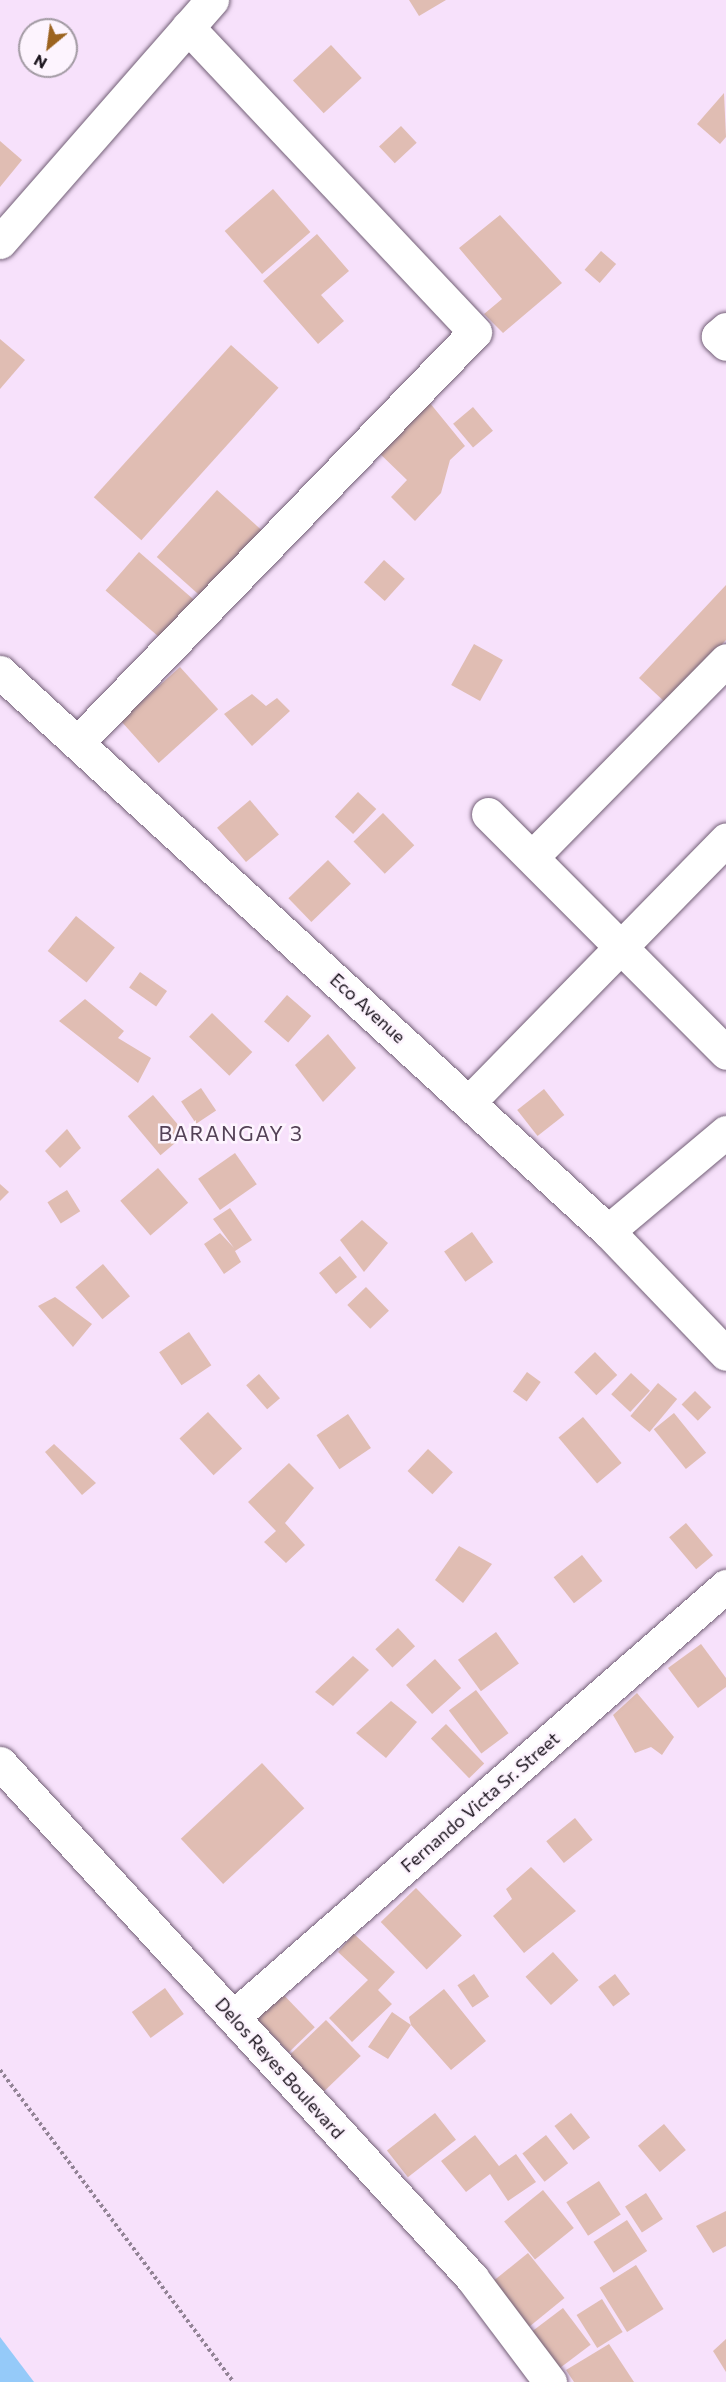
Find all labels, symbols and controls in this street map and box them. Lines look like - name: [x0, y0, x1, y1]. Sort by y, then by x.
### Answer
- north arrow: [18, 18, 78, 78]
- text: N: [30, 51, 50, 74]
- street label: Eco Avenue: [326, 969, 410, 1047]
- district label: BARANGAY 3: [158, 1120, 304, 1146]
- street label: Fernando Victa Sr. Street: [396, 1727, 564, 1877]
- street label: Delos Reyes Boulevard: [211, 1993, 349, 2143]

